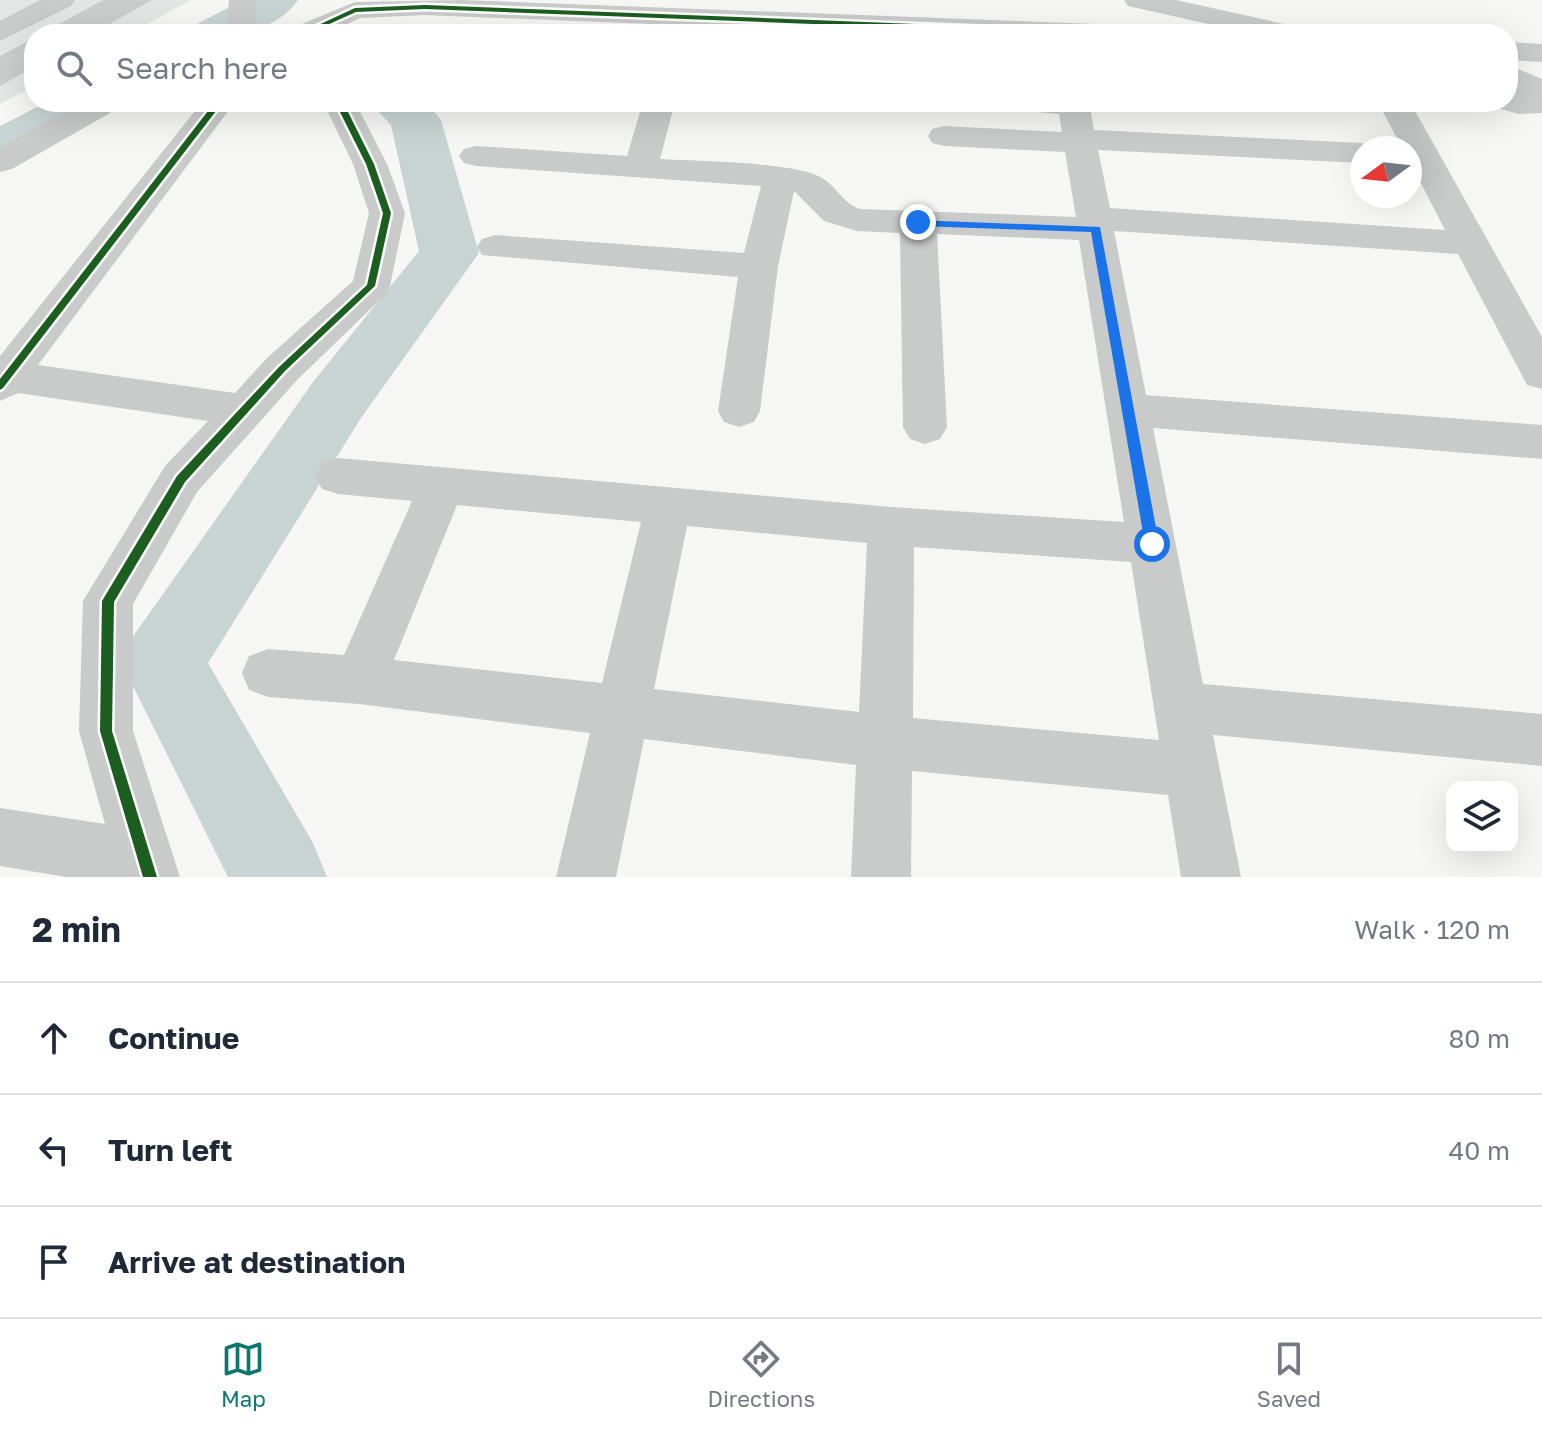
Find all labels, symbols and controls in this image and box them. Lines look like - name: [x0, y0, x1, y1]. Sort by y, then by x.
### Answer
- search box: [24, 24, 1518, 112]
- icon: search: [52, 46, 96, 90]
- text: Search here: [116, 50, 288, 86]
- north arrow: [1350, 136, 1422, 208]
- route end: [900, 204, 936, 240]
- route start: [1134, 526, 1170, 562]
- map controls: [1446, 781, 1518, 853]
- button: layers: [1446, 781, 1518, 853]
- text: 2 min: [32, 909, 121, 949]
- text: Walk · 120 m: [1354, 914, 1510, 945]
- icon: ahead: [32, 1016, 76, 1060]
- text: Continue: [108, 1020, 239, 1056]
- text: 80 m: [1449, 1023, 1510, 1054]
- icon: left: [32, 1128, 76, 1172]
- text: Turn left: [108, 1132, 233, 1168]
- text: 40 m: [1449, 1135, 1510, 1166]
- icon: arrive: [32, 1240, 76, 1284]
- text: Arrive at destination: [108, 1244, 405, 1280]
- tab: Map: [221, 1337, 266, 1412]
- tab: Directions: [708, 1337, 815, 1412]
- tab: Saved: [1257, 1337, 1321, 1412]

